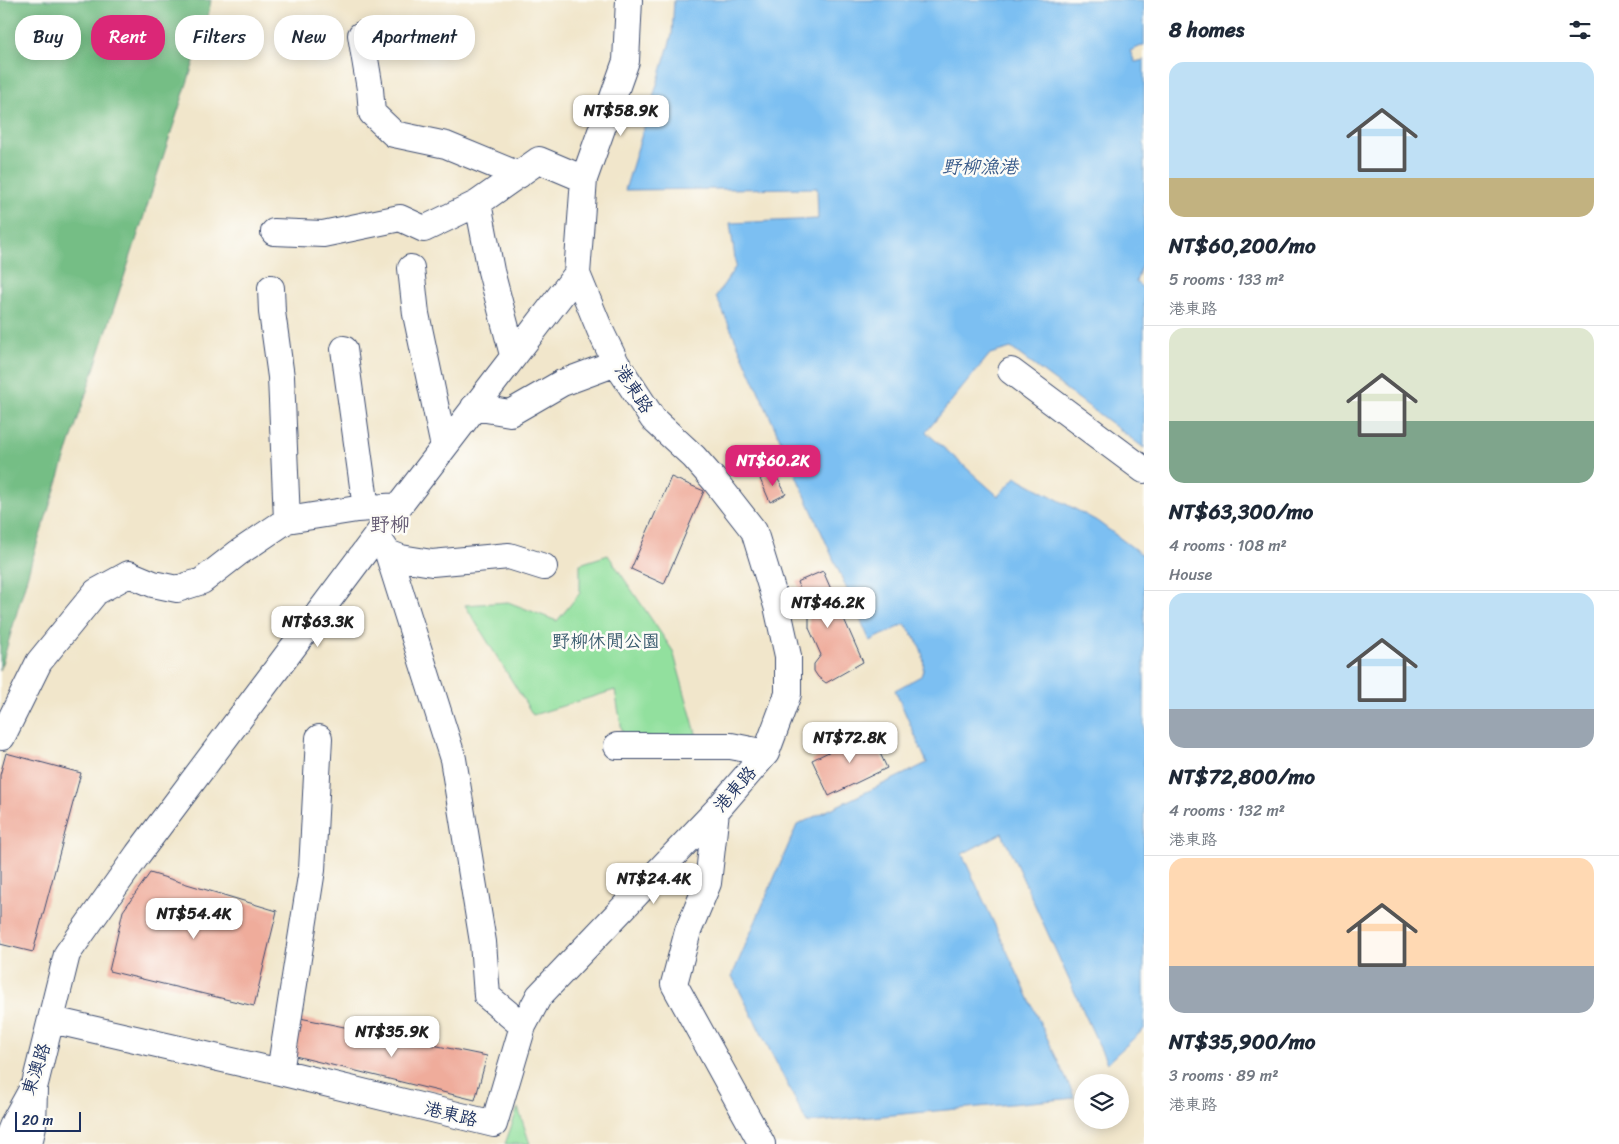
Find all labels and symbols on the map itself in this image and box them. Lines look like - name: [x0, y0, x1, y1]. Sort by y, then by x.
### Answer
- pin: NT$58.9K: [569, 94, 673, 137]
- water label: 野柳漁港: [942, 150, 1020, 183]
- street label: 港東路: [606, 358, 662, 420]
- pin: NT$60.2K: [721, 444, 825, 487]
- district label: 野柳: [370, 507, 410, 542]
- pin: NT$46.2K: [776, 586, 880, 629]
- pin: NT$63.3K: [266, 606, 370, 648]
- park label: 野柳休閒公園: [552, 625, 660, 657]
- pin: NT$72.8K: [798, 722, 902, 764]
- street label: 港東路: [705, 758, 765, 820]
- pin: NT$24.4K: [602, 862, 706, 905]
- pin: NT$54.4K: [142, 898, 246, 940]
- pin: NT$35.9K: [340, 1016, 444, 1058]
- street label: 東澳路: [12, 1038, 60, 1100]
- street label: 港東路: [421, 1092, 481, 1136]
- scale bar: [15, 1109, 81, 1132]

